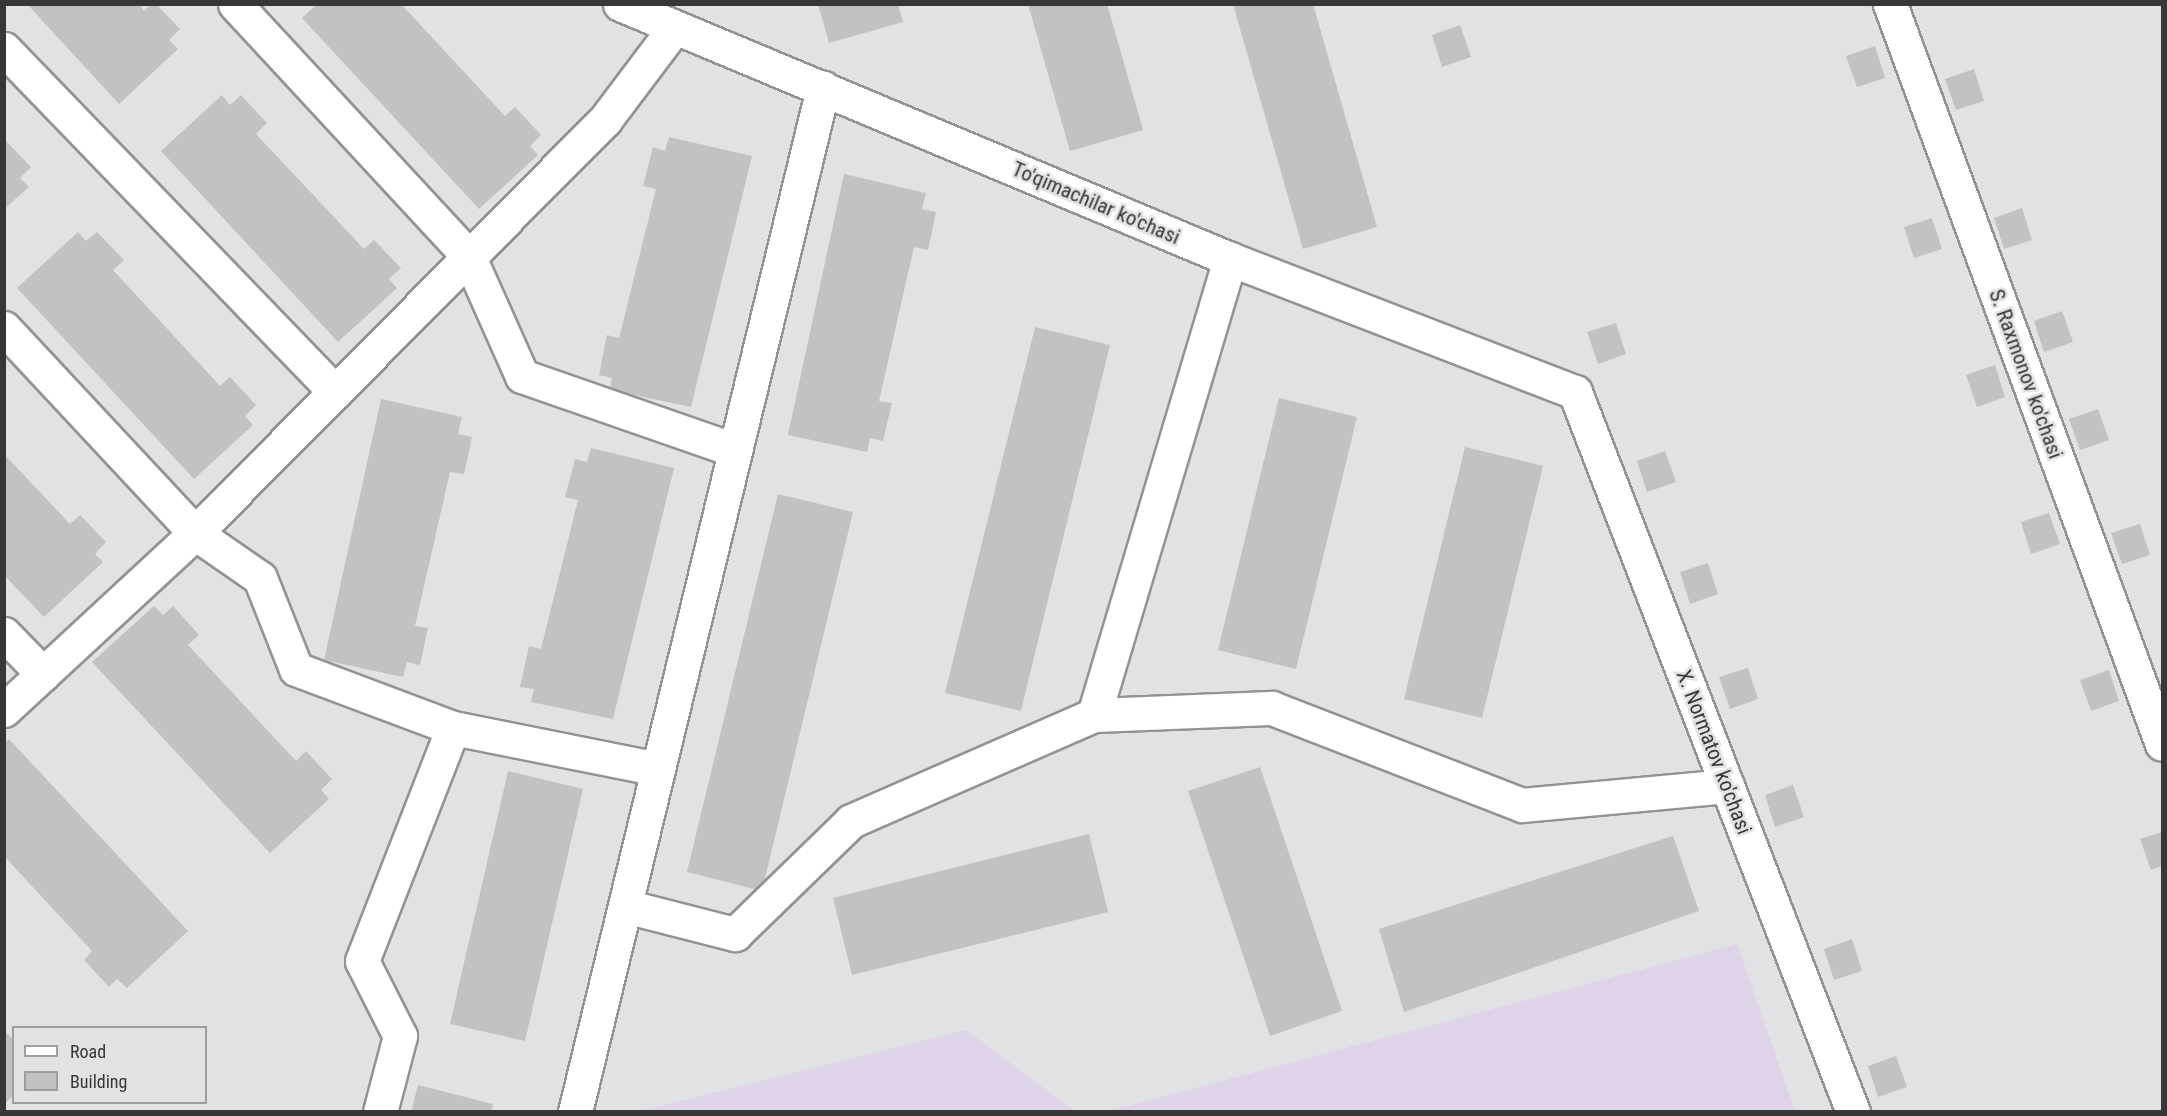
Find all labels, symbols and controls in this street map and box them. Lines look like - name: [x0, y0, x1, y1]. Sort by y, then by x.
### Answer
- street label: To'qimachilar ko'chasi: [1008, 156, 1184, 250]
- street label: S. Raxmonov ko'chasi: [1984, 286, 2068, 462]
- street label: X. Normatov ko'chasi: [1671, 666, 1757, 838]
- legend: [12, 1026, 207, 1104]
- text: Road: [70, 1041, 106, 1062]
- text: Building: [70, 1071, 127, 1092]

